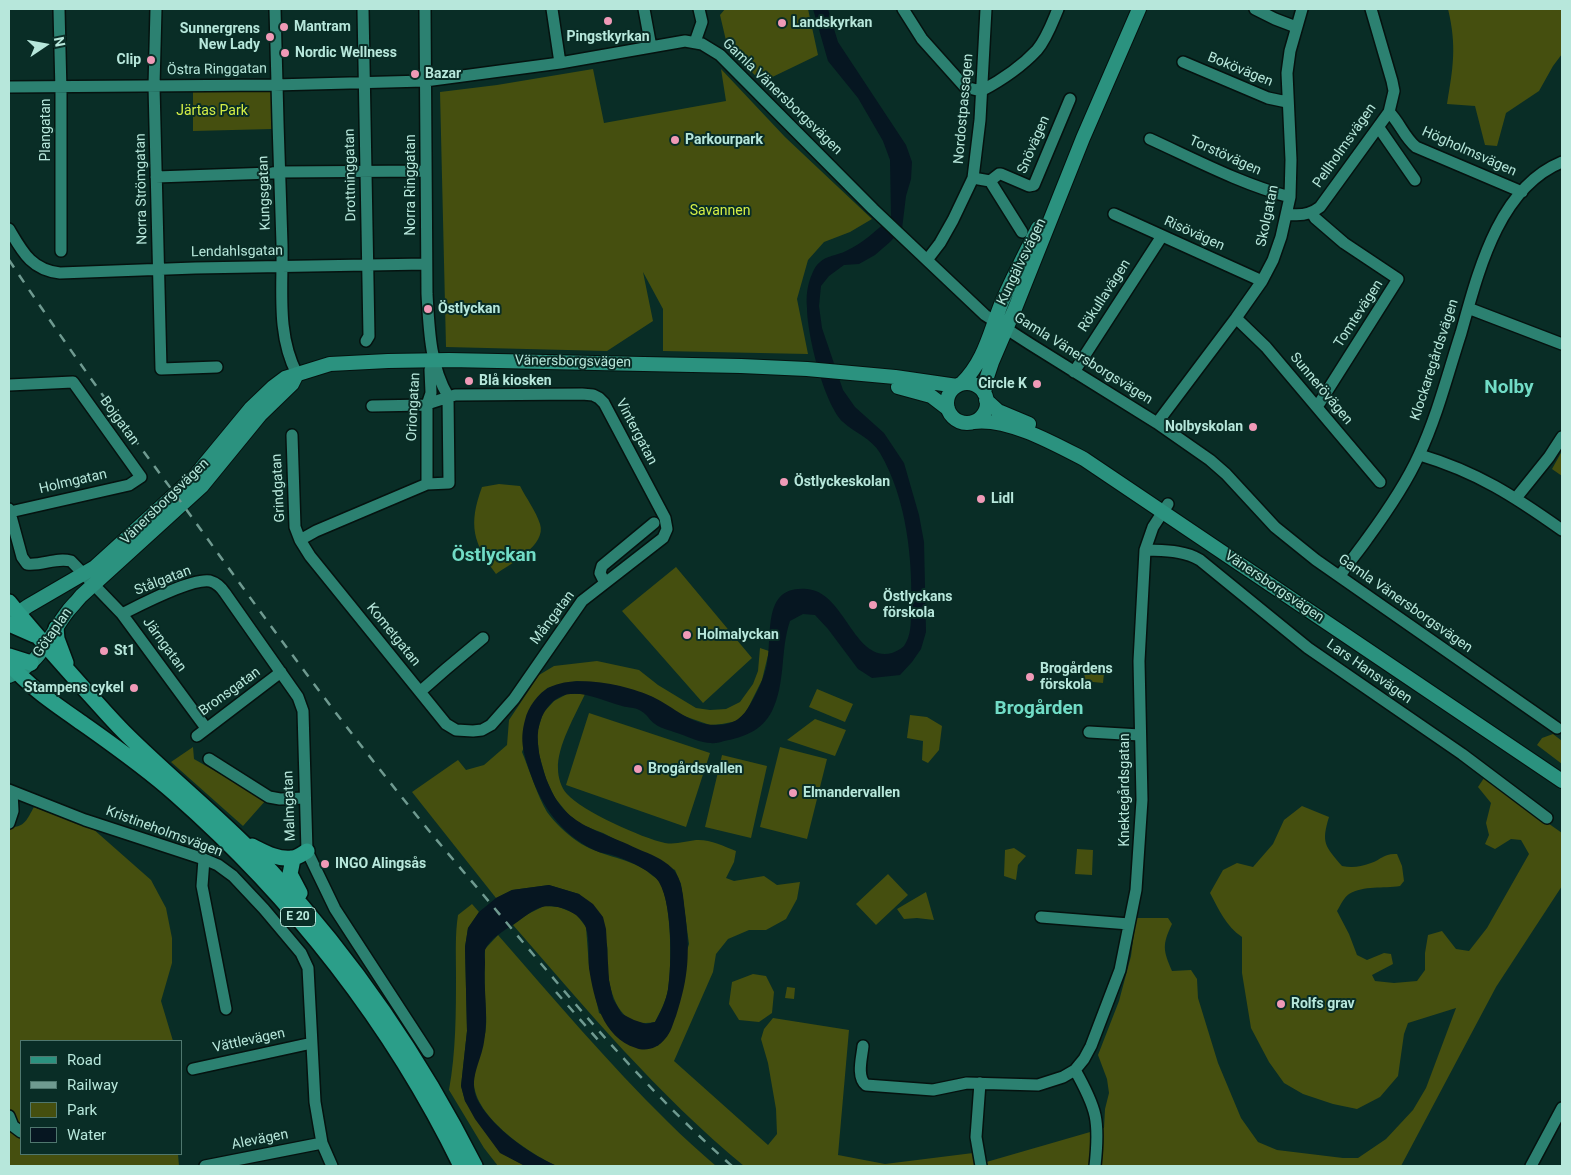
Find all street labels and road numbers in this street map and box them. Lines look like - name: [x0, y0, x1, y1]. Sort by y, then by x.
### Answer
- street label: Gamla Vänersborgsvägen: [719, 35, 845, 159]
- street label: Bokövägen: [1205, 49, 1275, 91]
- street label: Nordostpassagen: [951, 53, 977, 165]
- street label: Östra Ringgatan: [167, 61, 267, 79]
- street label: Plangatan: [38, 99, 54, 161]
- street label: Pellholmsvägen: [1310, 101, 1380, 191]
- street label: Snövägen: [1014, 114, 1054, 176]
- street label: Högholmsvägen: [1419, 124, 1519, 180]
- street label: Drottninggatan: [342, 128, 360, 222]
- street label: Norra Strömgatan: [133, 133, 151, 245]
- street label: Torstövägen: [1186, 133, 1264, 179]
- street label: Norra Ringgatan: [403, 134, 419, 236]
- street label: Kungsgatan: [255, 155, 275, 231]
- street label: Skolgatan: [1253, 184, 1283, 248]
- street label: Risövägen: [1161, 213, 1227, 255]
- street label: Kungälvsvägen: [994, 216, 1050, 308]
- street label: Lendahlsgatan: [191, 243, 283, 261]
- street label: Rökullavägen: [1075, 257, 1135, 335]
- street label: Tomtevägen: [1331, 277, 1387, 351]
- street label: Klockaregårdsvägen: [1407, 297, 1463, 423]
- street label: Gamla Vänersborgsvägen: [1011, 309, 1155, 409]
- street label: Sunnerövägen: [1286, 350, 1356, 428]
- street label: Vänersborgsvägen: [515, 353, 631, 371]
- street label: Oriongatan: [404, 372, 424, 442]
- street label: Bojgatan: [96, 394, 142, 448]
- street label: Vintergatan: [612, 396, 660, 468]
- street label: Grindgatan: [269, 453, 289, 523]
- street label: Vänersborgsvägen: [117, 456, 213, 548]
- street label: Holmgatan: [37, 466, 109, 498]
- street label: Vänersborgsvägen: [1221, 548, 1327, 626]
- street label: Gamla Vänersborgsvägen: [1335, 551, 1475, 657]
- street label: Stålgatan: [132, 563, 194, 599]
- street label: Mångatan: [527, 588, 579, 648]
- street label: Kometgatan: [362, 600, 424, 670]
- street label: Götaplan: [30, 605, 76, 661]
- street label: Järngatan: [139, 614, 189, 676]
- street label: Lars Hansvägen: [1323, 636, 1415, 708]
- street label: Bronsgatan: [196, 664, 264, 720]
- street label: Knektegårdsgatan: [1117, 733, 1133, 847]
- street label: Malmgatan: [280, 770, 300, 842]
- street label: Kristineholmsvägen: [103, 803, 225, 861]
- road number: E 20: [280, 908, 316, 926]
- street label: Vättlevägen: [211, 1025, 287, 1057]
- street label: Alevägen: [230, 1126, 290, 1154]

